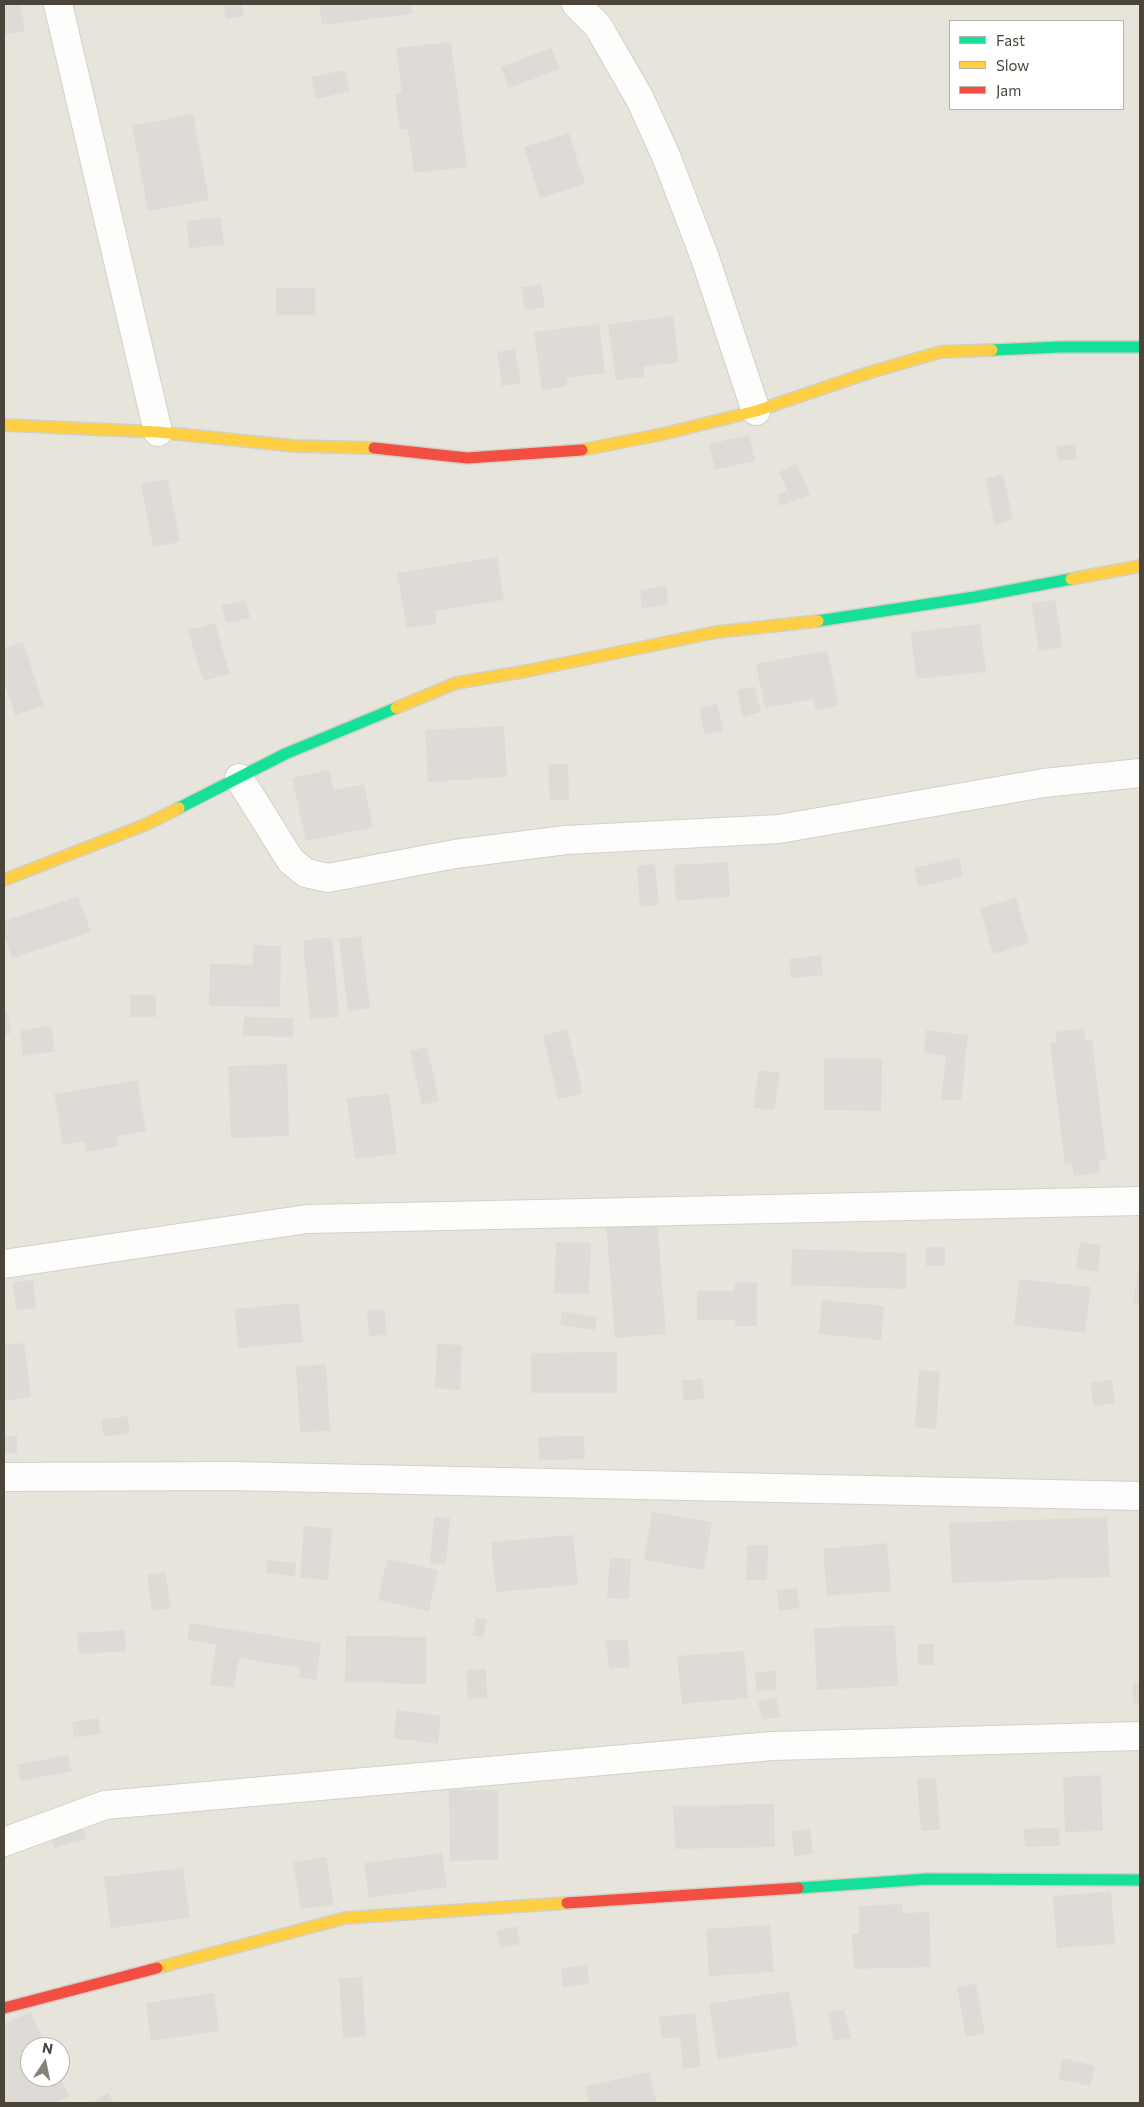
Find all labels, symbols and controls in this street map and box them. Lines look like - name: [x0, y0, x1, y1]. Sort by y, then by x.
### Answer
- legend: [949, 20, 1124, 110]
- text: Fast: [996, 31, 1025, 49]
- text: Slow: [996, 56, 1029, 74]
- text: Jam: [996, 81, 1021, 99]
- north arrow: [20, 2037, 70, 2087]
- text: N: [41, 2038, 55, 2057]

